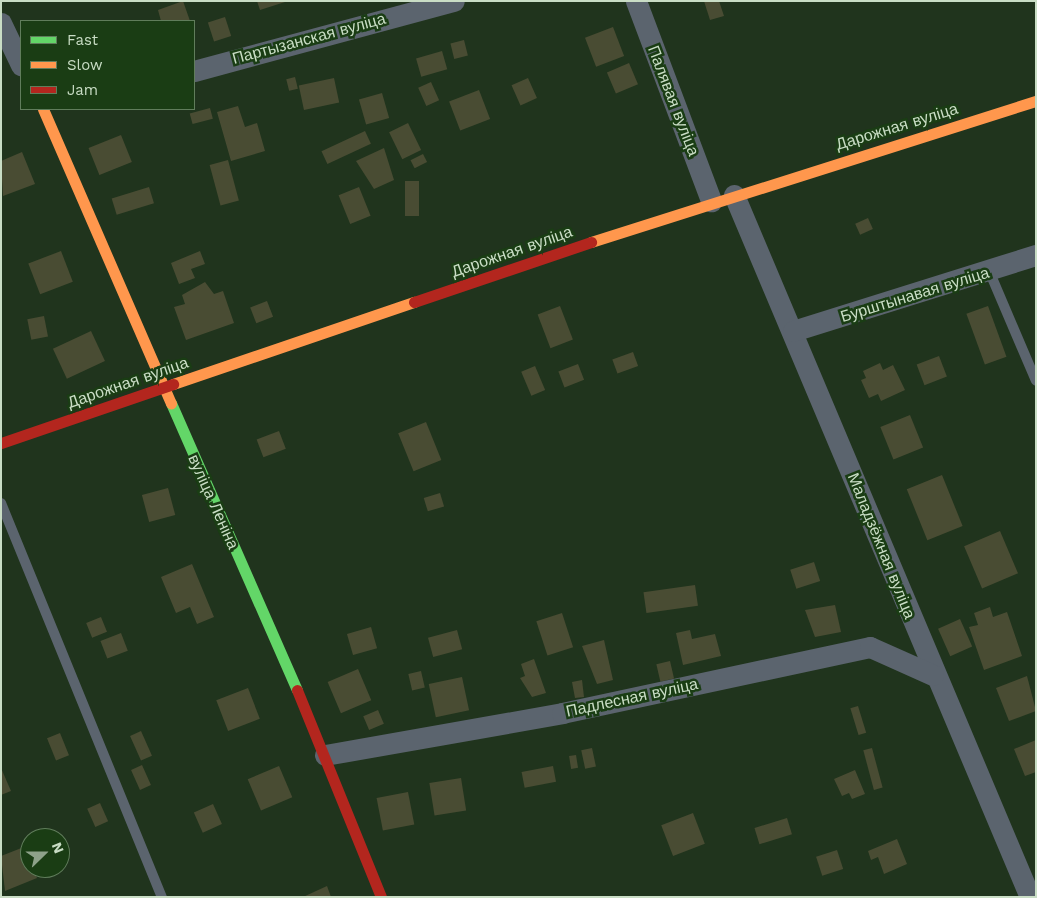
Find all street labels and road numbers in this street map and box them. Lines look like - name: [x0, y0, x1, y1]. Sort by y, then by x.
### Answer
- street label: Партызанская вуліца: [230, 9, 388, 69]
- street label: Палявая вуліца: [643, 43, 703, 159]
- street label: Дарожная вуліца: [834, 99, 960, 155]
- street label: Дарожная вуліца: [449, 222, 575, 282]
- street label: Бурштынавая вуліца: [838, 263, 992, 327]
- street label: Дарожная вуліца: [65, 353, 191, 413]
- street label: вуліца Леніна: [184, 452, 242, 552]
- street label: Маладзёжная вуліца: [843, 470, 919, 622]
- street label: Падлесная вуліца: [564, 675, 700, 721]

